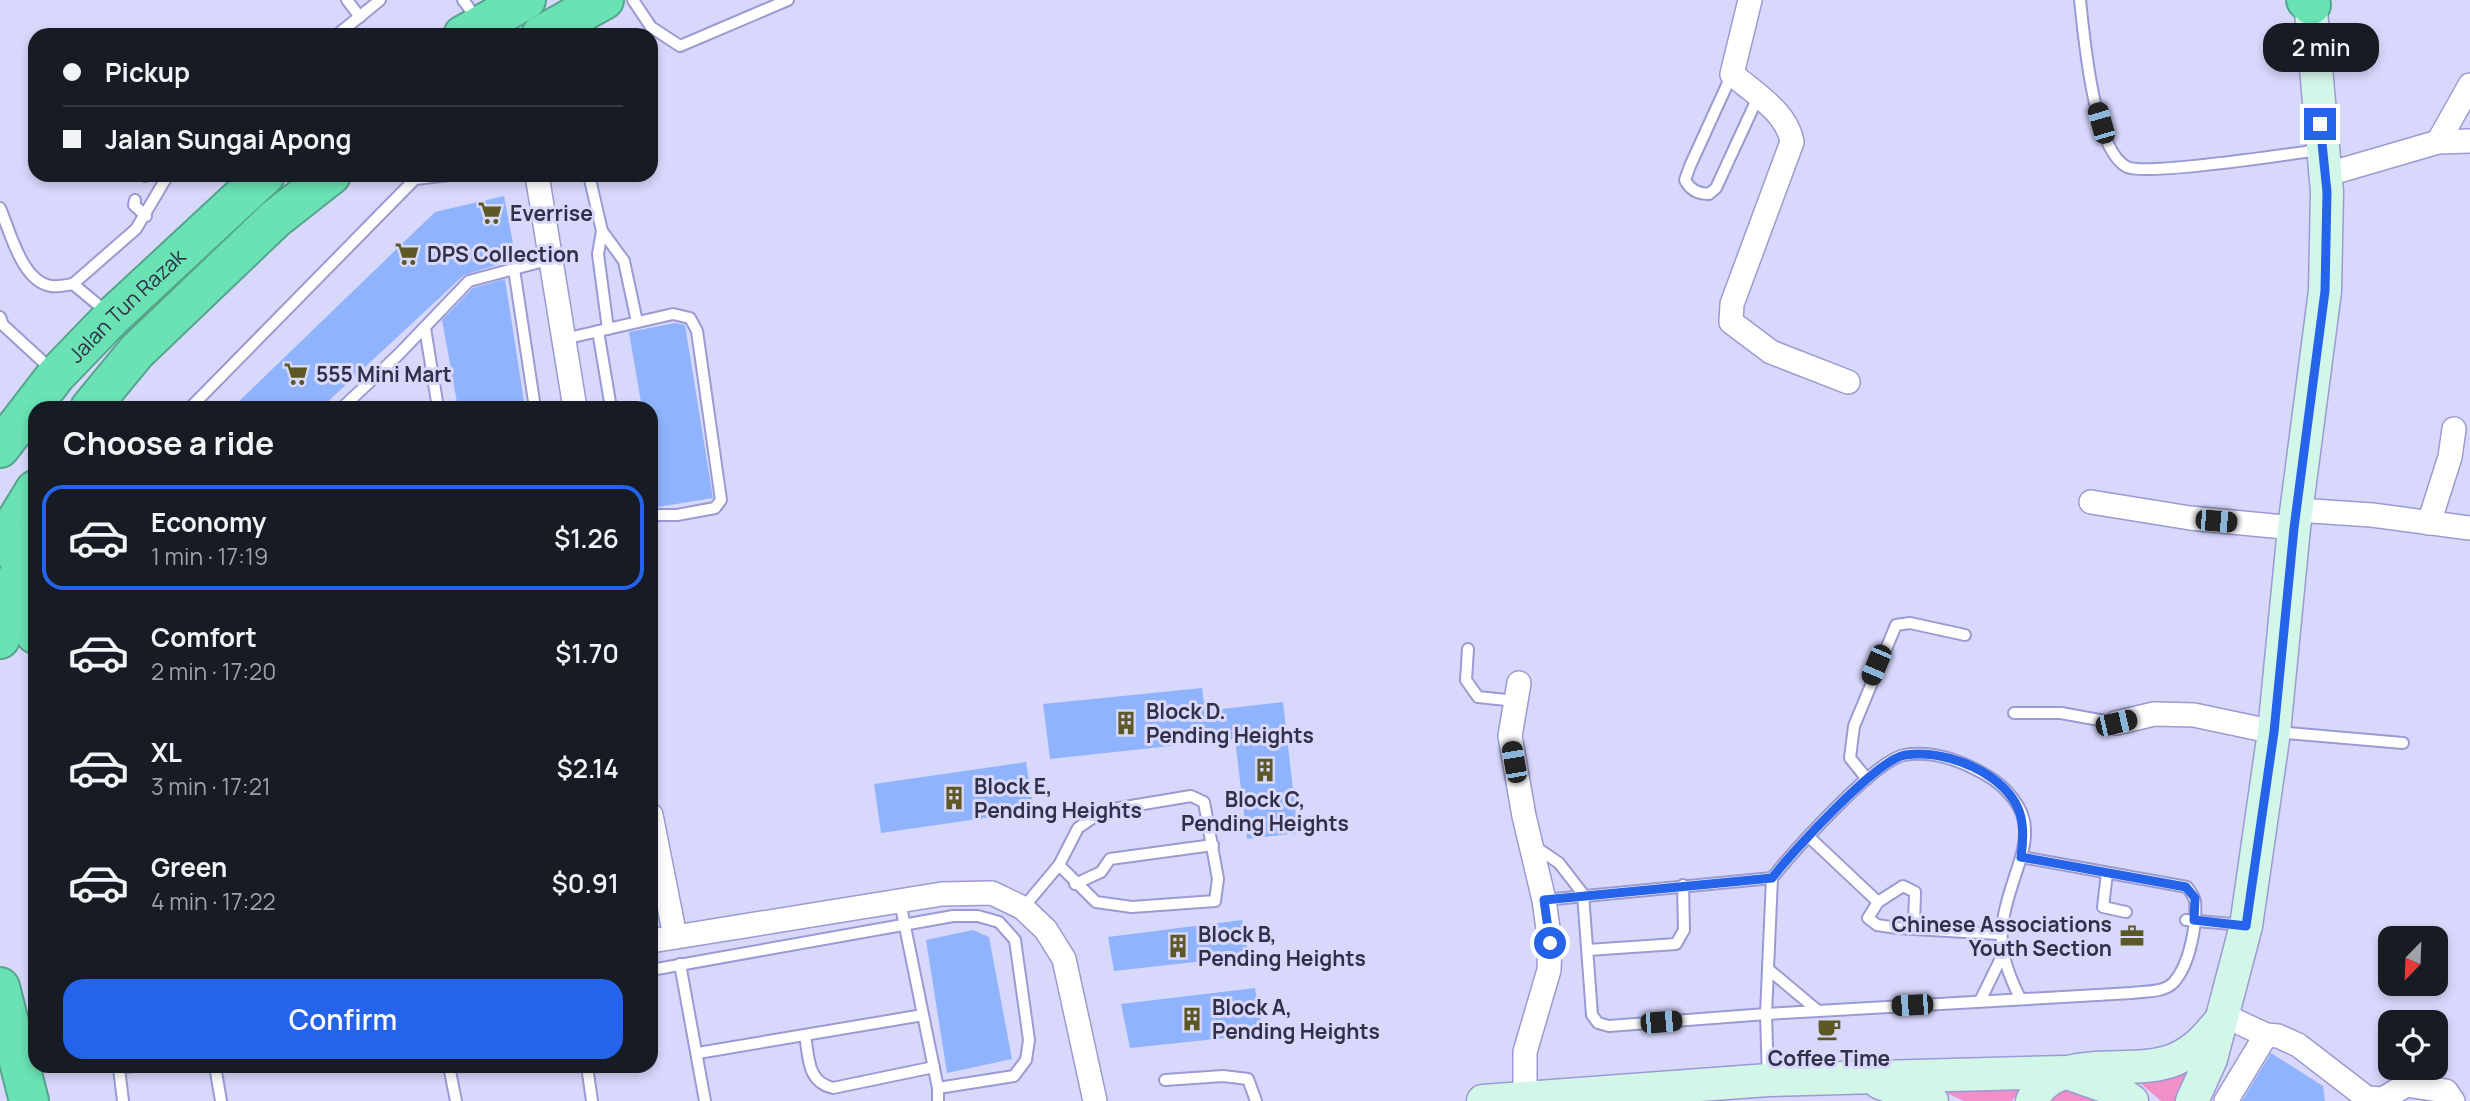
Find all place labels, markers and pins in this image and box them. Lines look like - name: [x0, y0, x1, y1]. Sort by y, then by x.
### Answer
- supermarket icon: Everrise: [476, 199, 504, 227]
- place label: Everrise: [510, 199, 593, 227]
- supermarket icon: DPS Collection: [393, 240, 421, 268]
- place label: DPS Collection: [427, 240, 579, 268]
- supermarket icon: 555 Mini Mart: [282, 360, 310, 388]
- place label: 555 Mini Mart: [316, 360, 452, 388]
- place label: Block D. Pending Heights: [1146, 697, 1314, 749]
- building icon: Block D. Pending Heights: [1112, 709, 1140, 737]
- building icon: Block C, Pending Heights: [1251, 756, 1279, 784]
- place label: Block E, Pending Heights: [974, 772, 1142, 824]
- building icon: Block E, Pending Heights: [940, 784, 968, 812]
- place label: Block C, Pending Heights: [1181, 785, 1349, 837]
- place label: Chinese Associations Youth Section: [1892, 910, 2112, 962]
- place label: Block B, Pending Heights: [1198, 920, 1366, 972]
- office icon: Chinese Associations Youth Section: [2118, 922, 2146, 950]
- building icon: Block B, Pending Heights: [1164, 932, 1192, 960]
- place label: Block A, Pending Heights: [1212, 993, 1380, 1045]
- building icon: Block A, Pending Heights: [1178, 1005, 1206, 1033]
- cafe icon: Coffee Time: [1815, 1015, 1843, 1043]
- place label: Coffee Time: [1768, 1044, 1890, 1072]

